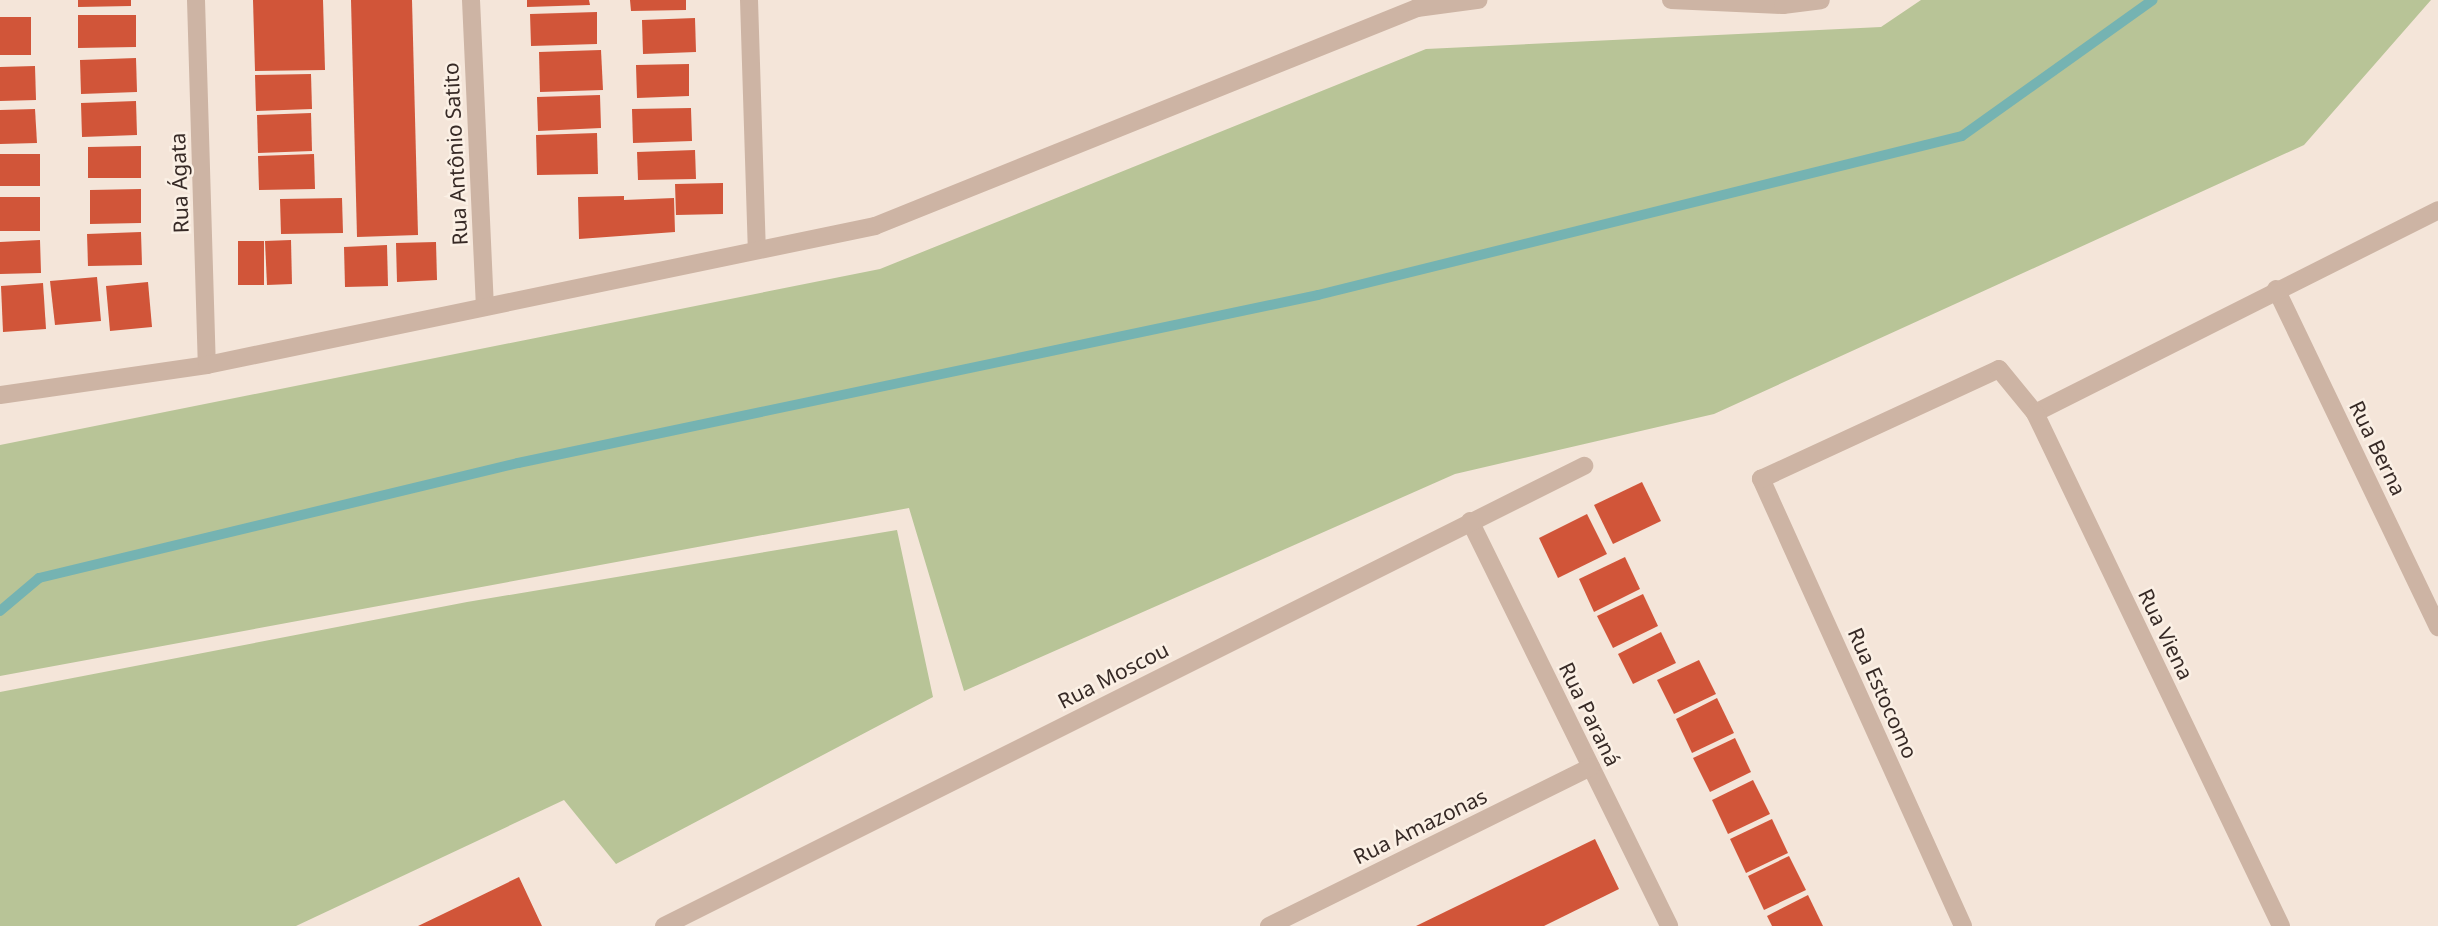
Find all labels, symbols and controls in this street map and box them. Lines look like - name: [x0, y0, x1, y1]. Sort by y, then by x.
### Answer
- street label: Rua Antônio Satito: [438, 62, 472, 246]
- street label: Rua Ágata: [165, 132, 193, 234]
- street label: Rua Berna: [2344, 397, 2412, 499]
- street label: Rua Viena: [2133, 584, 2199, 684]
- street label: Rua Estocomo: [1843, 624, 1923, 762]
- street label: Rua Moscou: [1053, 636, 1173, 714]
- street label: Rua Paraná: [1554, 658, 1626, 770]
- street label: Rua Amazonas: [1349, 783, 1491, 869]

